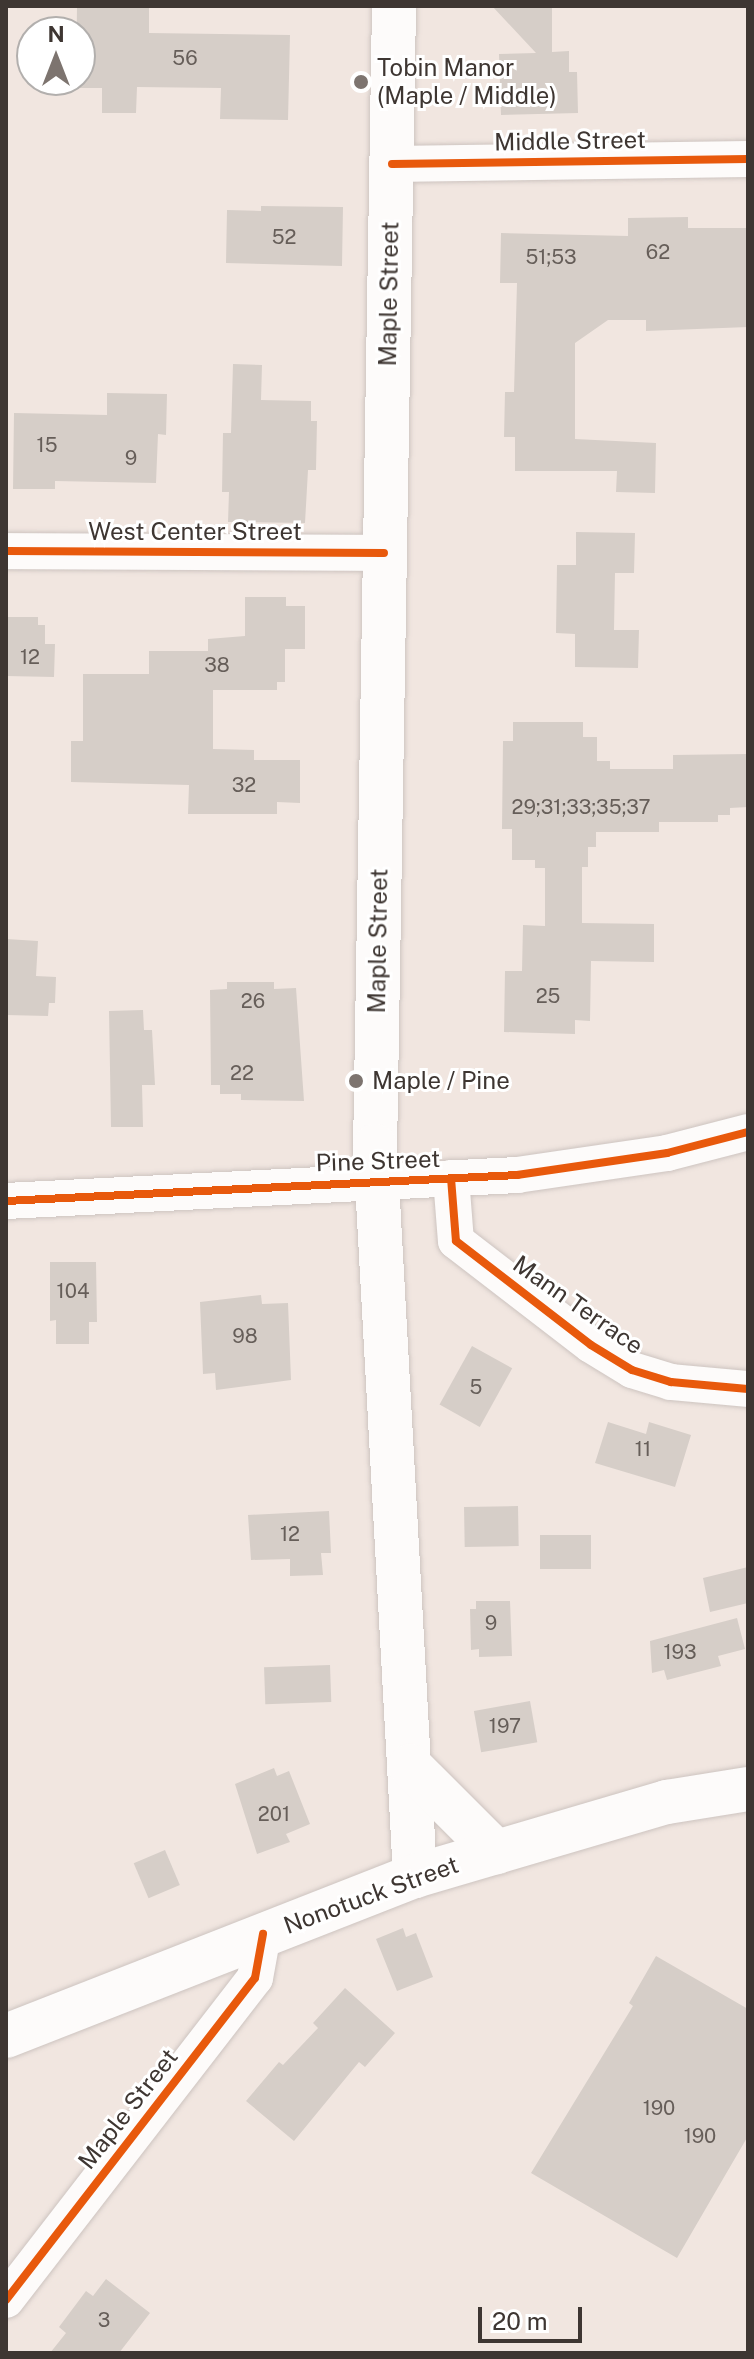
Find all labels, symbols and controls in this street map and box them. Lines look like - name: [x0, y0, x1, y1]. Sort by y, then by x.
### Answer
- north arrow: [16, 16, 96, 96]
- text: N: [47, 21, 65, 47]
- house number: 56: [172, 46, 198, 70]
- place label: Tobin Manor (Maple / Middle): [377, 54, 557, 110]
- marker: Tobin Manor (Maple / Middle): [352, 73, 370, 91]
- street label: Middle Street: [494, 125, 646, 157]
- street label: Maple Street: [373, 221, 405, 367]
- house number: 52: [272, 225, 296, 249]
- house number: 62: [646, 240, 670, 264]
- house number: 51;53: [525, 245, 577, 269]
- house number: 15: [37, 433, 57, 457]
- house number: 9: [125, 446, 137, 470]
- street label: West Center Street: [88, 518, 302, 546]
- house number: 12: [20, 645, 40, 669]
- house number: 38: [204, 653, 230, 677]
- house number: 32: [232, 773, 256, 797]
- house number: 29;31;33;35;37: [511, 795, 651, 819]
- street label: Maple Street: [362, 868, 394, 1014]
- house number: 25: [536, 984, 560, 1008]
- house number: 26: [241, 989, 265, 1013]
- house number: 22: [230, 1061, 254, 1085]
- place label: Maple / Pine: [372, 1067, 510, 1095]
- marker: Maple / Pine: [347, 1072, 365, 1090]
- street label: Pine Street: [315, 1144, 441, 1178]
- street label: Mann Terrace: [507, 1250, 649, 1360]
- house number: 104: [57, 1279, 89, 1303]
- house number: 98: [232, 1324, 258, 1348]
- house number: 5: [470, 1375, 482, 1399]
- house number: 11: [635, 1437, 651, 1461]
- house number: 12: [280, 1522, 300, 1546]
- house number: 9: [485, 1611, 497, 1635]
- house number: 193: [663, 1640, 697, 1664]
- house number: 197: [489, 1714, 521, 1738]
- house number: 201: [258, 1802, 290, 1826]
- street label: Nonotuck Street: [280, 1850, 462, 1940]
- street label: Maple Street: [72, 2043, 184, 2175]
- house number: 190: [643, 2096, 675, 2120]
- house number: 190: [684, 2124, 716, 2148]
- scale bar: [482, 2291, 586, 2341]
- text: 20 m: [492, 2307, 548, 2335]
- house number: 3: [98, 2308, 110, 2332]

